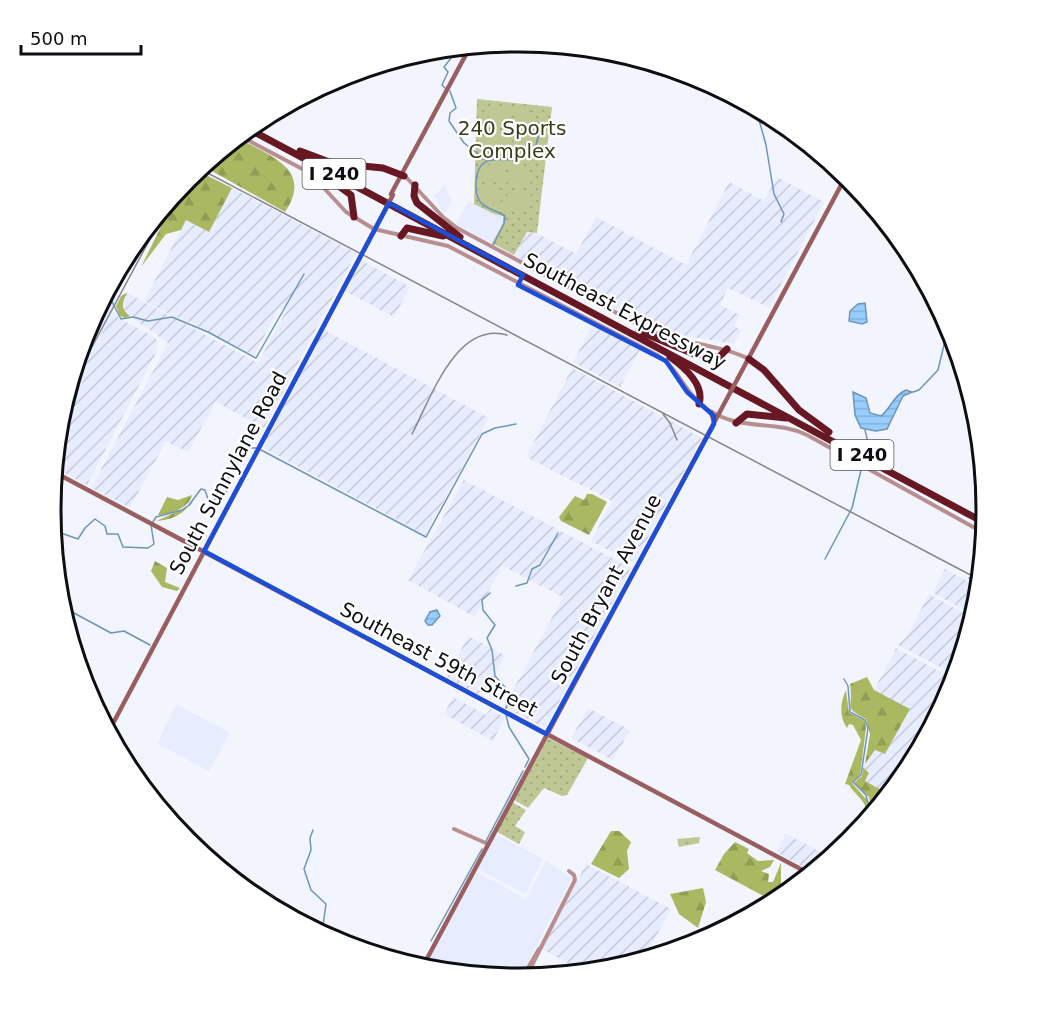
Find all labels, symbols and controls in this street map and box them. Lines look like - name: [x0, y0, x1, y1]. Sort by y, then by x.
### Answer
- scale bar: [21, 18, 141, 56]
- text: 500 m: [30, 28, 88, 49]
- park label: 240 Sports Complex: [458, 116, 566, 163]
- road number: I 240: [302, 159, 366, 189]
- street label: Southeast Expressway: [520, 247, 730, 375]
- street label: South Sunnylane Road: [164, 367, 292, 579]
- road number: I 240: [830, 440, 894, 470]
- street label: South Bryant Avenue: [546, 490, 666, 688]
- street label: Southeast 59th Street: [336, 597, 542, 721]

